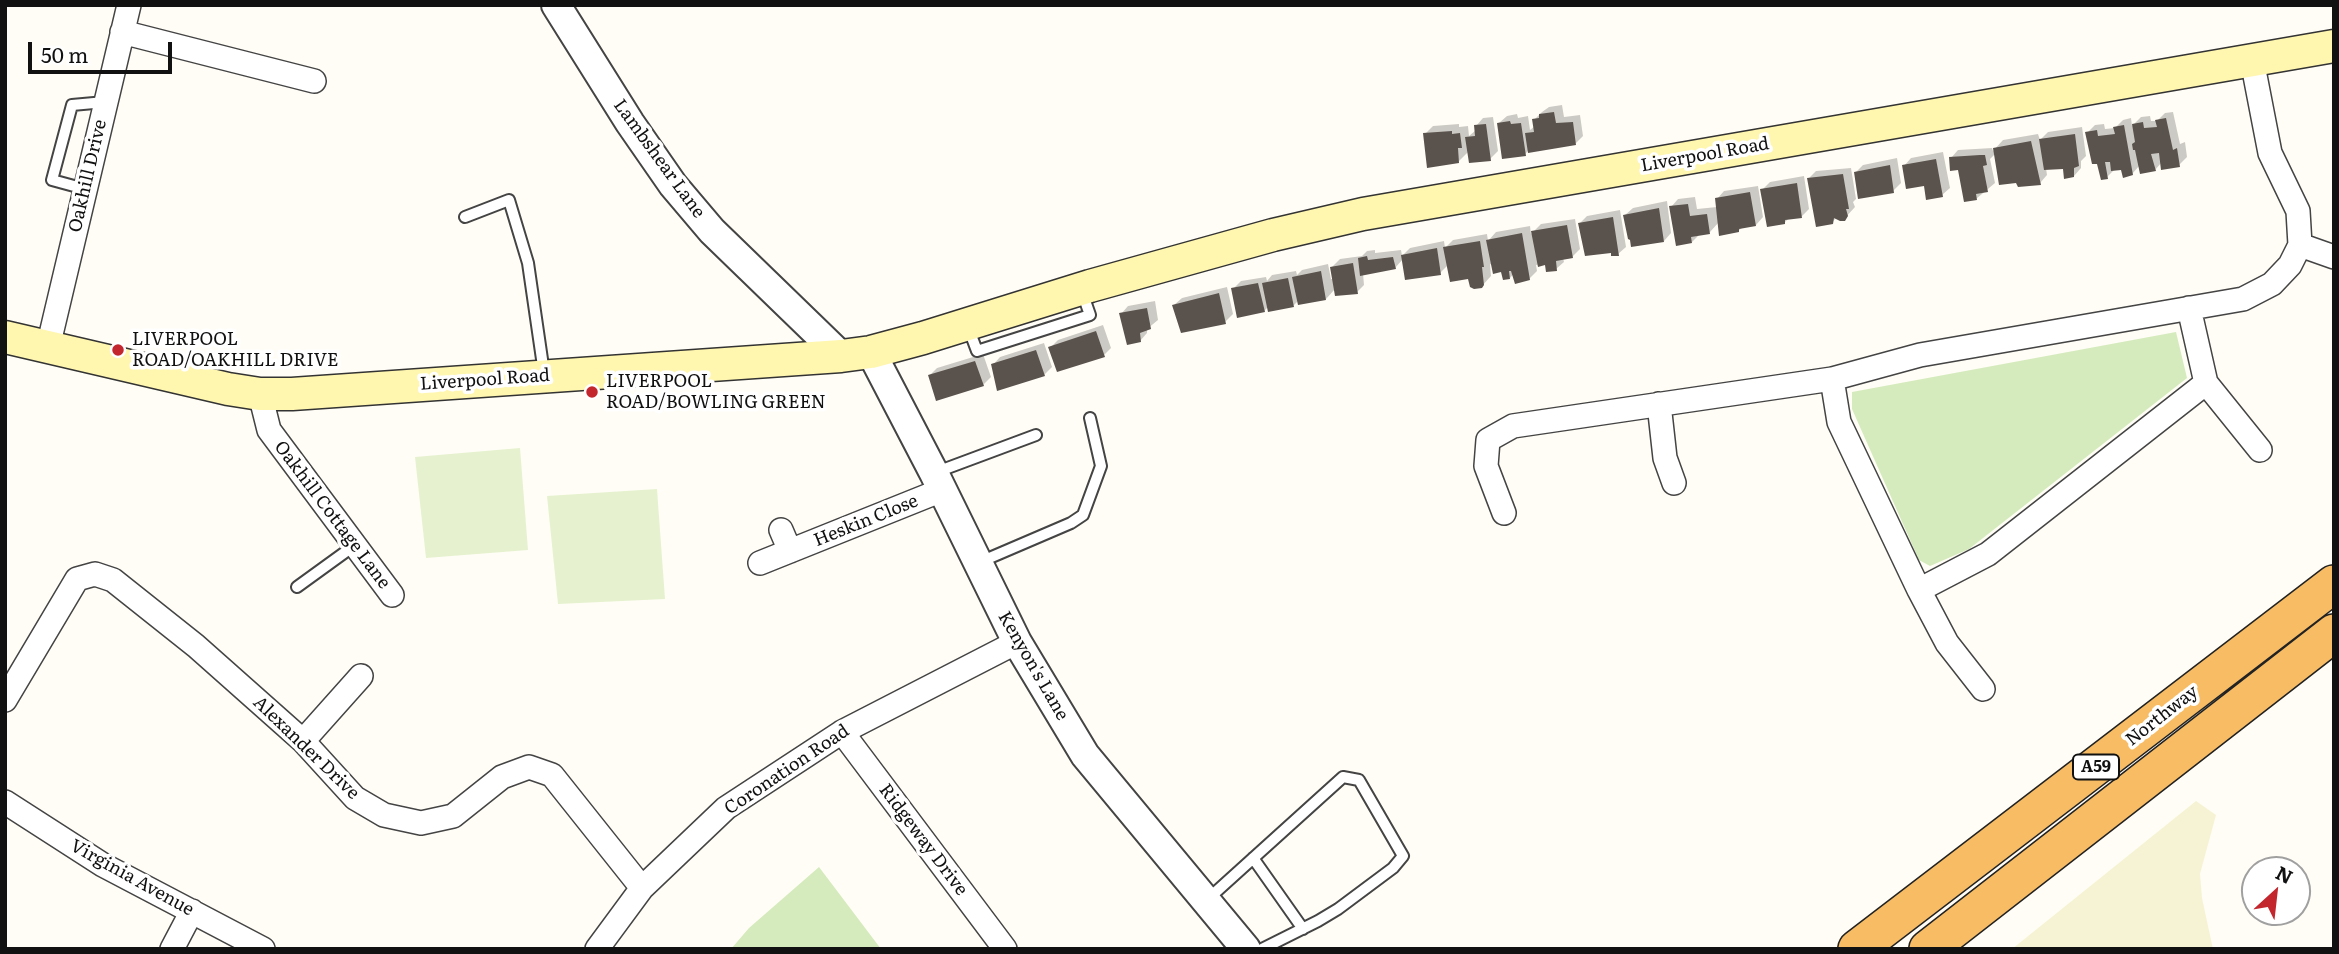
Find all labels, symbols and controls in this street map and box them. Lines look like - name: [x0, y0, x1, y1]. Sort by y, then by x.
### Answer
- scale bar: [32, 28, 175, 72]
- text: 50 m: [41, 38, 88, 69]
- street label: Lambshear Lane: [609, 95, 709, 223]
- street label: Oakhill Drive: [65, 117, 111, 235]
- street label: Liverpool Road: [1639, 133, 1771, 177]
- place label: LIVERPOOL ROAD/OAKHILL DRIVE: [132, 329, 339, 372]
- marker: LIVERPOOL ROAD/OAKHILL DRIVE: [110, 342, 126, 358]
- street label: Liverpool Road: [419, 365, 551, 395]
- place label: LIVERPOOL ROAD/BOWLING GREEN: [606, 371, 826, 414]
- marker: LIVERPOOL ROAD/BOWLING GREEN: [584, 384, 600, 400]
- street label: Oakhill Cottage Lane: [269, 437, 395, 593]
- street label: Heskin Close: [811, 490, 921, 552]
- street label: Kenyon's Lane: [993, 608, 1073, 724]
- street label: Northway: [2122, 681, 2202, 751]
- street label: Alexander Drive: [248, 692, 364, 804]
- street label: Coronation Road: [721, 720, 853, 820]
- road number: A59: [2073, 754, 2119, 780]
- street label: Ridgeway Drive: [874, 780, 972, 900]
- street label: Virginia Avenue: [66, 835, 198, 921]
- north arrow: [2241, 856, 2311, 926]
- text: N: [2271, 858, 2298, 890]

